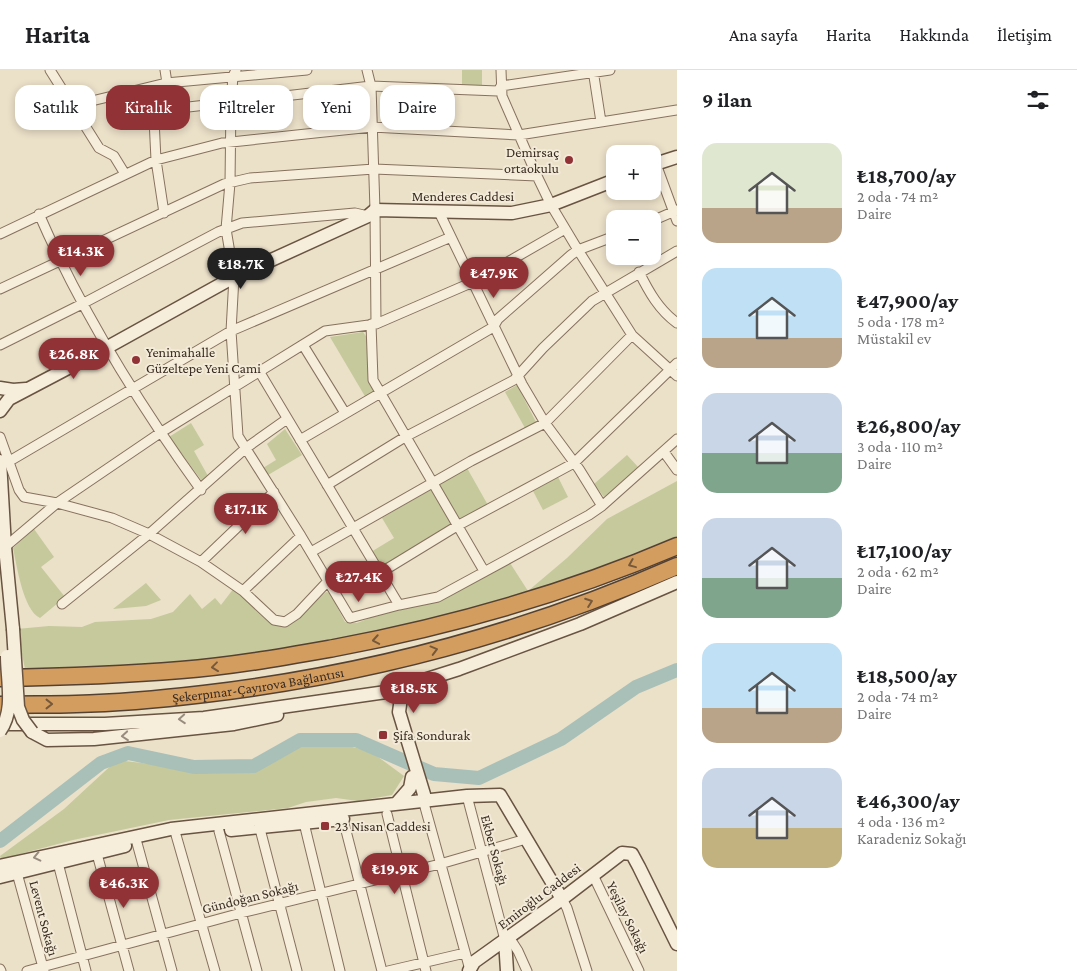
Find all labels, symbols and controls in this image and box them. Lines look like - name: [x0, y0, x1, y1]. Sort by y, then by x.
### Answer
- text: Harita: [25, 21, 90, 48]
- text: Ana sayfa: [729, 25, 798, 45]
- text: Harita: [826, 25, 871, 45]
- text: Hakkında: [899, 25, 969, 45]
- text: İletişim: [997, 25, 1052, 45]
- chip: Satılık: [15, 85, 96, 130]
- chip: Kiralık: [106, 85, 190, 130]
- chip: Filtreler: [200, 85, 293, 130]
- chip: Yeni: [303, 85, 370, 130]
- chip: Daire: [380, 85, 455, 130]
- icon: filters: [1024, 86, 1052, 114]
- text: 9 ilan: [702, 88, 752, 112]
- place label: Demirsaç ortaokulu: [504, 144, 560, 176]
- map controls: [606, 145, 661, 265]
- button: +: [606, 145, 661, 200]
- marker: Demirsaç ortaokulu: [563, 154, 575, 166]
- icon: home: [742, 163, 802, 223]
- text: ₺18,700/ay: [857, 164, 956, 188]
- street label: Menderes Caddesi: [412, 188, 515, 204]
- text: 2 oda · 74 m²: [857, 188, 938, 205]
- text: Daire: [857, 205, 892, 222]
- button: −: [606, 210, 661, 265]
- pin: ₺14.3K: [40, 234, 122, 277]
- text: ₺14.3K: [58, 242, 104, 259]
- pin: ₺18.7K: [200, 248, 282, 290]
- text: ₺18.7K: [218, 255, 264, 272]
- pin: ₺47.9K: [453, 256, 535, 299]
- text: ₺47.9K: [470, 264, 518, 281]
- icon: home: [742, 288, 802, 348]
- text: ₺47,900/ay: [857, 289, 958, 313]
- text: 5 oda · 178 m²: [857, 313, 944, 330]
- text: Müstakil ev: [857, 330, 931, 347]
- pin: ₺26.8K: [33, 338, 115, 380]
- place label: Yenimahalle Güzeltepe Yeni Cami: [146, 344, 261, 376]
- text: ₺26.8K: [50, 345, 98, 362]
- marker: Yenimahalle Güzeltepe Yeni Cami: [130, 354, 142, 366]
- icon: home: [742, 413, 802, 473]
- text: ₺26,800/ay: [857, 414, 961, 438]
- text: 3 oda · 110 m²: [857, 438, 943, 455]
- text: Daire: [857, 455, 892, 472]
- pin: ₺17.1K: [205, 492, 287, 535]
- text: ₺17.1K: [225, 500, 267, 517]
- icon: home: [742, 538, 802, 598]
- text: ₺17,100/ay: [857, 539, 951, 563]
- one-way arrow: [628, 558, 637, 568]
- pin: ₺27.4K: [318, 560, 400, 603]
- text: 2 oda · 62 m²: [857, 563, 939, 580]
- text: ₺27.4K: [336, 568, 382, 585]
- text: Daire: [857, 580, 892, 597]
- one-way arrow: [584, 597, 593, 608]
- one-way arrow: [371, 634, 380, 645]
- one-way arrow: [430, 646, 438, 656]
- one-way arrow: [211, 661, 219, 672]
- icon: home: [742, 663, 802, 723]
- street label: Şekerpınar-Çayırova Bağlantısı: [171, 664, 345, 705]
- text: ₺18,500/ay: [857, 664, 957, 688]
- pin: ₺18.5K: [373, 672, 455, 714]
- text: ₺18.5K: [391, 679, 437, 696]
- text: 2 oda · 74 m²: [857, 688, 938, 705]
- one-way arrow: [45, 699, 53, 709]
- text: Daire: [857, 705, 892, 722]
- one-way arrow: [177, 714, 185, 725]
- place label: Şifa Sondurak: [393, 727, 470, 743]
- marker: Şifa Sondurak: [377, 729, 389, 741]
- one-way arrow: [120, 730, 128, 741]
- icon: home: [742, 788, 802, 848]
- text: ₺46,300/ay: [857, 789, 960, 813]
- street label: Ekber Sokağı: [478, 813, 512, 887]
- text: 4 oda · 136 m²: [857, 813, 945, 830]
- place label: 23 Nisan Caddesi: [335, 818, 431, 834]
- marker: 23 Nisan Caddesi: [319, 820, 331, 832]
- text: Karadeniz Sokağı: [857, 830, 967, 847]
- one-way arrow: [33, 851, 41, 862]
- pin: ₺19.9K: [354, 852, 436, 895]
- text: ₺19.9K: [372, 860, 418, 877]
- street label: Emiroğlu Caddesi: [495, 860, 584, 932]
- pin: ₺46.3K: [83, 866, 165, 909]
- text: ₺46.3K: [100, 874, 148, 891]
- street label: Gündoğan Sokağı: [200, 877, 300, 917]
- street label: Yeşilay Sokağı: [604, 878, 652, 956]
- street label: Levent Sokağı: [26, 879, 62, 958]

